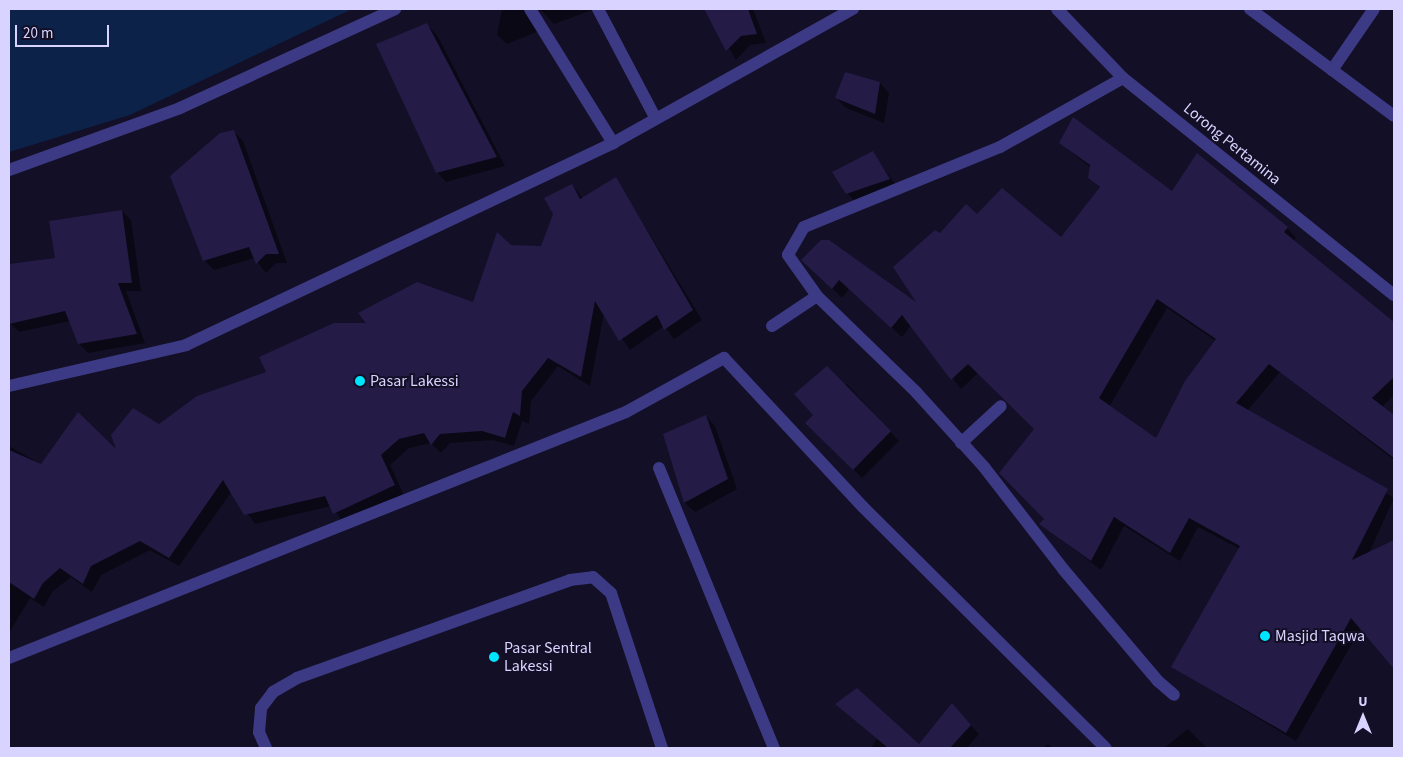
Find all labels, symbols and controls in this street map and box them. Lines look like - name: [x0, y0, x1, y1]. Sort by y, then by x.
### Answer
- scale bar: [18, 15, 111, 47]
- text: 20 m: [23, 23, 53, 44]
- street label: Lorong Pertamina: [1179, 99, 1285, 189]
- place label: Pasar Lakessi: [370, 371, 459, 391]
- marker: Pasar Lakessi: [354, 375, 366, 387]
- place label: Masjid Taqwa: [1275, 626, 1365, 646]
- marker: Masjid Taqwa: [1259, 630, 1271, 642]
- place label: Pasar Sentral Lakessi: [504, 638, 592, 676]
- marker: Pasar Sentral Lakessi: [488, 651, 500, 663]
- north arrow: [1338, 692, 1388, 742]
- text: U: [1358, 692, 1368, 712]

